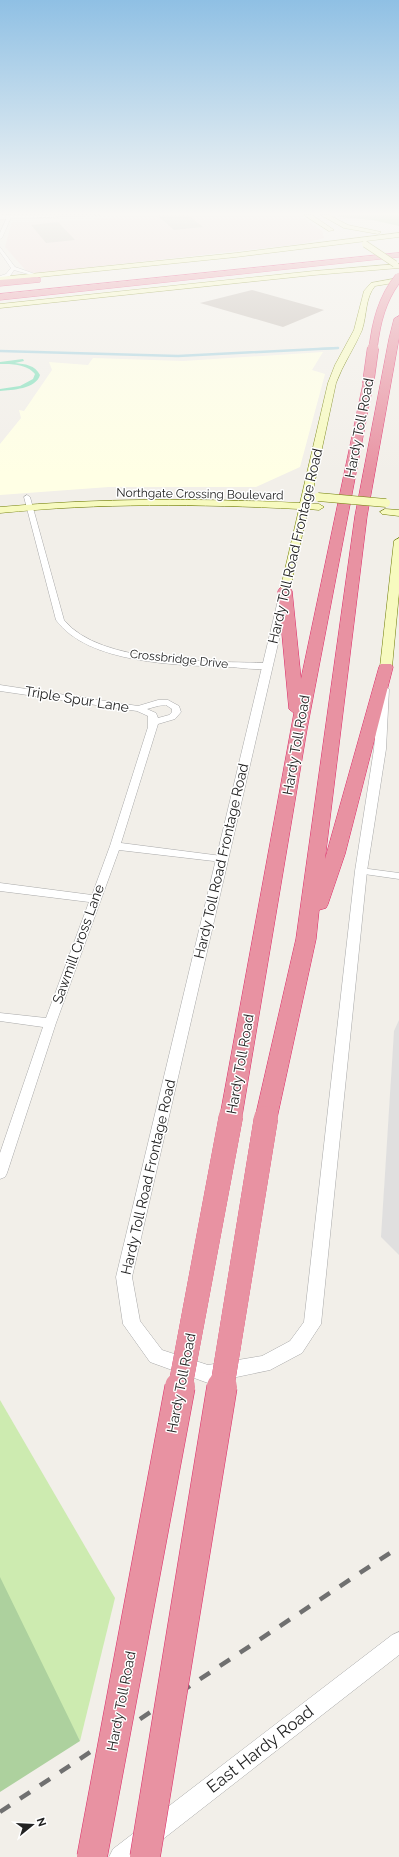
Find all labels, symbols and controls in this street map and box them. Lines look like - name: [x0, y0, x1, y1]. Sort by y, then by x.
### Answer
- street label: Hardy Toll Road: [341, 377, 377, 479]
- street label: Hardy Toll Road Frontage Road: [265, 447, 325, 645]
- street label: Northgate Crossing Boulevard: [116, 486, 284, 502]
- street label: Crossbridge Drive: [129, 647, 229, 671]
- street label: Triple Spur Lane: [24, 683, 130, 715]
- street label: Hardy Toll Road: [279, 694, 313, 796]
- street label: Hardy Toll Road Frontage Road: [191, 762, 251, 960]
- street label: Sawmill Cross Lane: [49, 882, 107, 1006]
- street label: Hardy Toll Road: [223, 1013, 257, 1115]
- street label: Hardy Toll Road Frontage Road: [118, 1078, 178, 1276]
- street label: Hardy Toll Road: [163, 1332, 199, 1434]
- street label: Hardy Toll Road: [103, 1650, 139, 1752]
- street label: East Hardy Road: [203, 1701, 317, 1797]
- north arrow: [12, 1805, 52, 1845]
- text: N: [34, 1816, 49, 1828]

